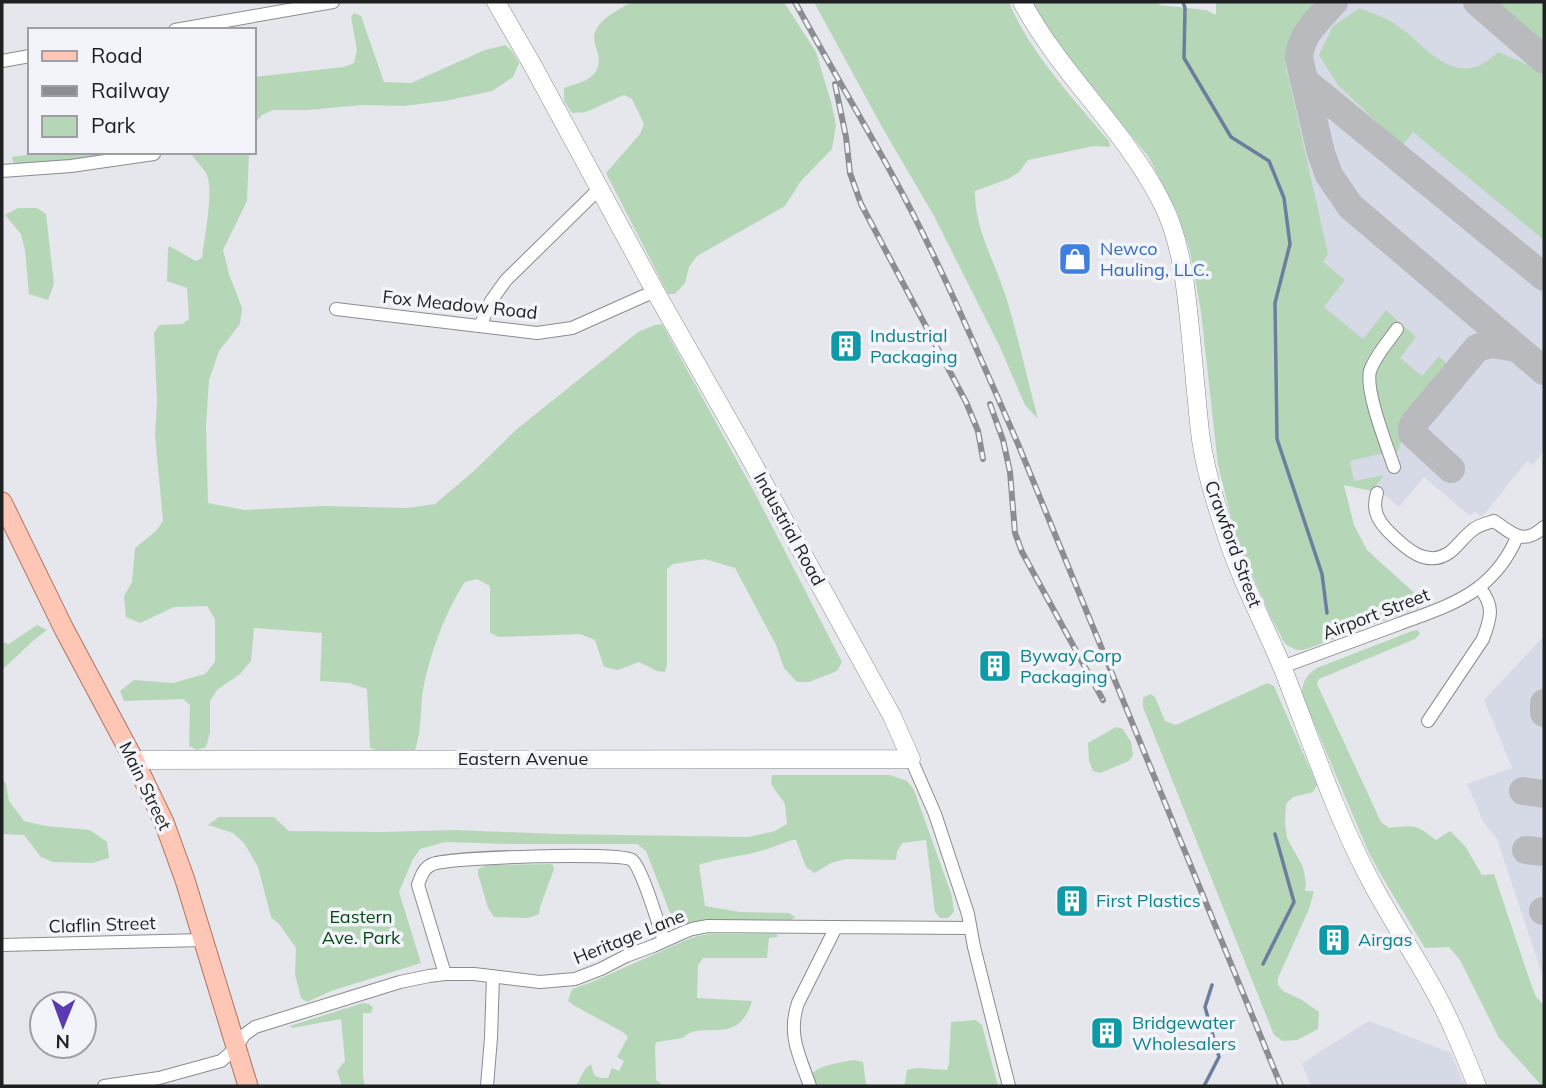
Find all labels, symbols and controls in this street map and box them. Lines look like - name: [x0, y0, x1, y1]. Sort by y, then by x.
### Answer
- legend: [28, 28, 256, 154]
- text: Road: [91, 42, 142, 68]
- text: Railway: [91, 77, 170, 103]
- text: Park: [91, 112, 135, 138]
- place label: Newco Hauling, LLC.: [1100, 237, 1209, 281]
- shop icon: Newco Hauling, LLC.: [1056, 240, 1094, 278]
- street label: Fox Meadow Road: [381, 285, 539, 324]
- place label: Industrial Packaging: [870, 324, 958, 368]
- building icon: Industrial Packaging: [827, 327, 865, 365]
- street label: Industrial Road: [749, 468, 830, 590]
- street label: Crawford Street: [1200, 477, 1267, 610]
- street label: Airport Street: [1319, 583, 1433, 645]
- place label: Byway Corp Packaging: [1020, 644, 1122, 688]
- building icon: Byway Corp Packaging: [976, 647, 1014, 685]
- street label: Main Street: [114, 738, 177, 834]
- street label: Eastern Avenue: [458, 747, 588, 770]
- building icon: First Plastics: [1053, 882, 1091, 920]
- place label: First Plastics: [1096, 889, 1201, 912]
- street label: Heritage Lane: [570, 904, 688, 969]
- park label: Eastern Ave. Park: [322, 905, 401, 949]
- street label: Claflin Street: [48, 911, 156, 938]
- building icon: Airgas: [1315, 921, 1353, 959]
- place label: Airgas: [1358, 928, 1413, 951]
- north arrow: [28, 990, 98, 1060]
- place label: Bridgewater Wholesalers: [1132, 1011, 1236, 1055]
- building icon: Bridgewater Wholesalers: [1088, 1014, 1126, 1052]
- text: N: [55, 1030, 70, 1054]

